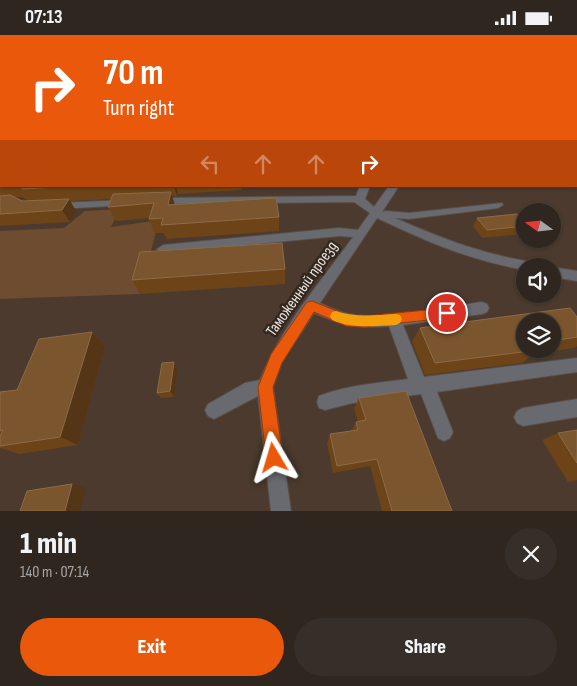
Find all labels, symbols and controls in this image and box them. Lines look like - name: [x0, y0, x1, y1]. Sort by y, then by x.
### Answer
- text: 07:13: [25, 6, 62, 29]
- text: 70 m: [103, 52, 163, 95]
- icon: right: [20, 55, 85, 120]
- text: Turn right: [103, 95, 174, 122]
- icon: left: [196, 150, 224, 178]
- icon: ahead: [249, 150, 277, 178]
- icon: ahead: [302, 150, 330, 178]
- icon: right: [355, 150, 383, 178]
- north arrow: [516, 203, 561, 247]
- map controls: [516, 203, 561, 358]
- street label: Таможенный проезд: [262, 238, 342, 340]
- button: sound: [516, 258, 561, 303]
- pin: [426, 292, 468, 334]
- icon: arrive: [433, 299, 461, 327]
- button: layers: [516, 313, 561, 358]
- position arrow: [247, 431, 299, 483]
- text: 1 min: [20, 526, 77, 562]
- button: close: [505, 528, 557, 580]
- text: 140 m · 07:14: [20, 563, 89, 582]
- button: Exit: [20, 618, 284, 676]
- button: Share: [294, 618, 557, 676]

